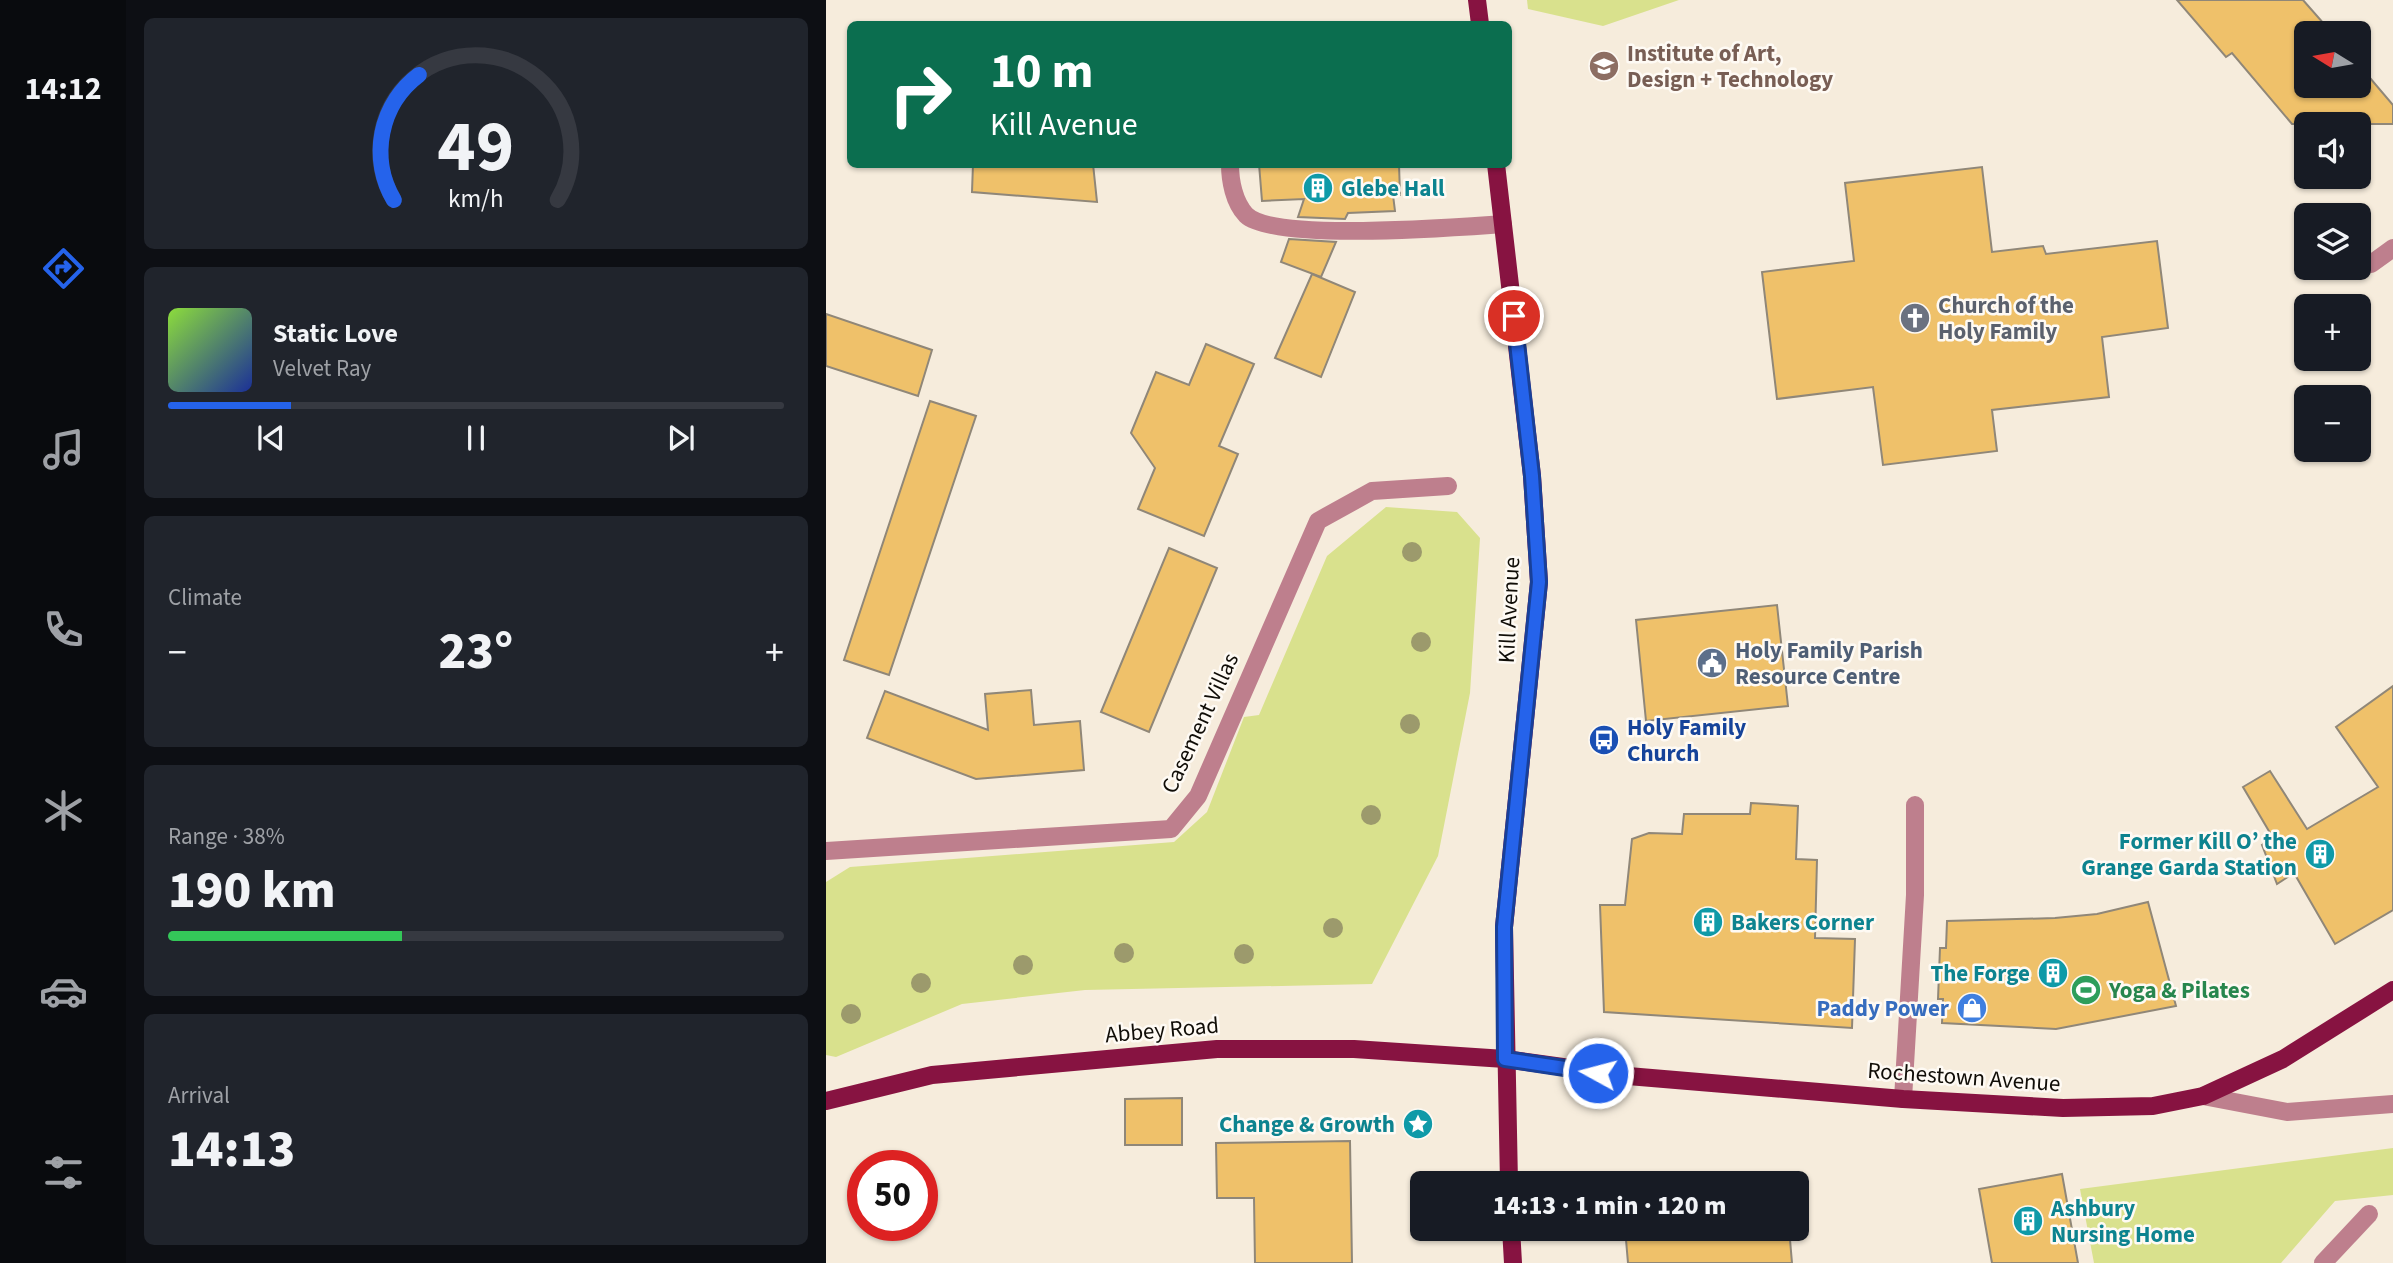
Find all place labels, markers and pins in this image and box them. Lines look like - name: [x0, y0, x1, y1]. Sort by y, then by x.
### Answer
- place label: Institute of Art, Design + Technology: [1627, 37, 1833, 96]
- school or university icon: Institute of Art, Design + Technology: [1587, 49, 1621, 83]
- building icon: Glebe Hall: [1301, 171, 1335, 205]
- place label: Glebe Hall: [1341, 172, 1445, 205]
- pin: [1484, 286, 1544, 346]
- place label: Church of the Holy Family: [1938, 289, 2074, 348]
- church icon: Church of the Holy Family: [1898, 301, 1932, 335]
- place label: Holy Family Parish Resource Centre: [1735, 634, 1923, 693]
- public building icon: Holy Family Parish Resource Centre: [1695, 646, 1729, 680]
- place label: Holy Family Church: [1627, 711, 1746, 770]
- bus stop icon: Holy Family Church: [1587, 723, 1621, 757]
- place label: Former Kill O’ the Grange Garda Station: [2081, 825, 2297, 884]
- building icon: Former Kill O’ the Grange Garda Station: [2303, 837, 2337, 871]
- building icon: Bakers Corner: [1691, 905, 1725, 939]
- place label: Bakers Corner: [1731, 906, 1875, 939]
- building icon: The Forge: [2036, 956, 2070, 990]
- place label: The Forge: [1930, 957, 2030, 990]
- sports icon: Yoga & Pilates: [2069, 973, 2103, 1007]
- place label: Yoga & Pilates: [2108, 974, 2250, 1007]
- shop icon: Paddy Power: [1955, 991, 1989, 1025]
- place label: Paddy Power: [1816, 992, 1950, 1025]
- place icon: Change & Growth: [1401, 1107, 1435, 1141]
- place label: Change & Growth: [1219, 1108, 1395, 1141]
- place label: Ashbury Nursing Home: [2050, 1192, 2195, 1251]
- building icon: Ashbury Nursing Home: [2011, 1204, 2045, 1238]

